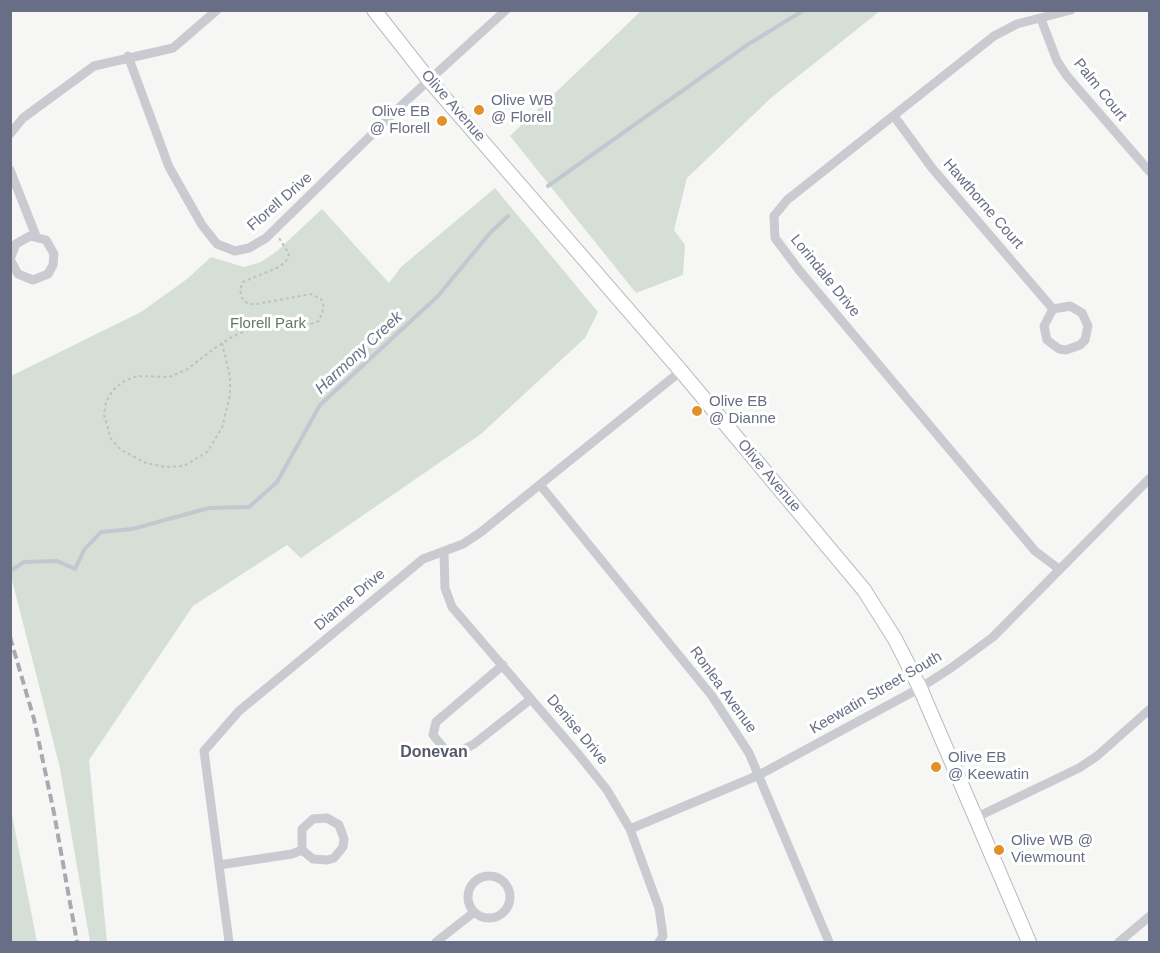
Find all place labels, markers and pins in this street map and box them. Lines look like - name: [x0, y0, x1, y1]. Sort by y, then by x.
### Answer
- place label: Olive WB @ Florell: [491, 92, 554, 127]
- place label: Olive EB @ Florell: [370, 103, 430, 138]
- marker: Olive WB @ Florell: [472, 103, 486, 117]
- marker: Olive EB @ Florell: [435, 114, 449, 128]
- place label: Olive EB @ Dianne: [709, 393, 776, 428]
- marker: Olive EB @ Dianne: [690, 404, 704, 418]
- place label: Olive EB @ Keewatin: [948, 749, 1029, 784]
- marker: Olive EB @ Keewatin: [929, 760, 943, 774]
- place label: Olive WB @ Viewmount: [1011, 832, 1093, 867]
- marker: Olive WB @ Viewmount: [992, 843, 1006, 857]

